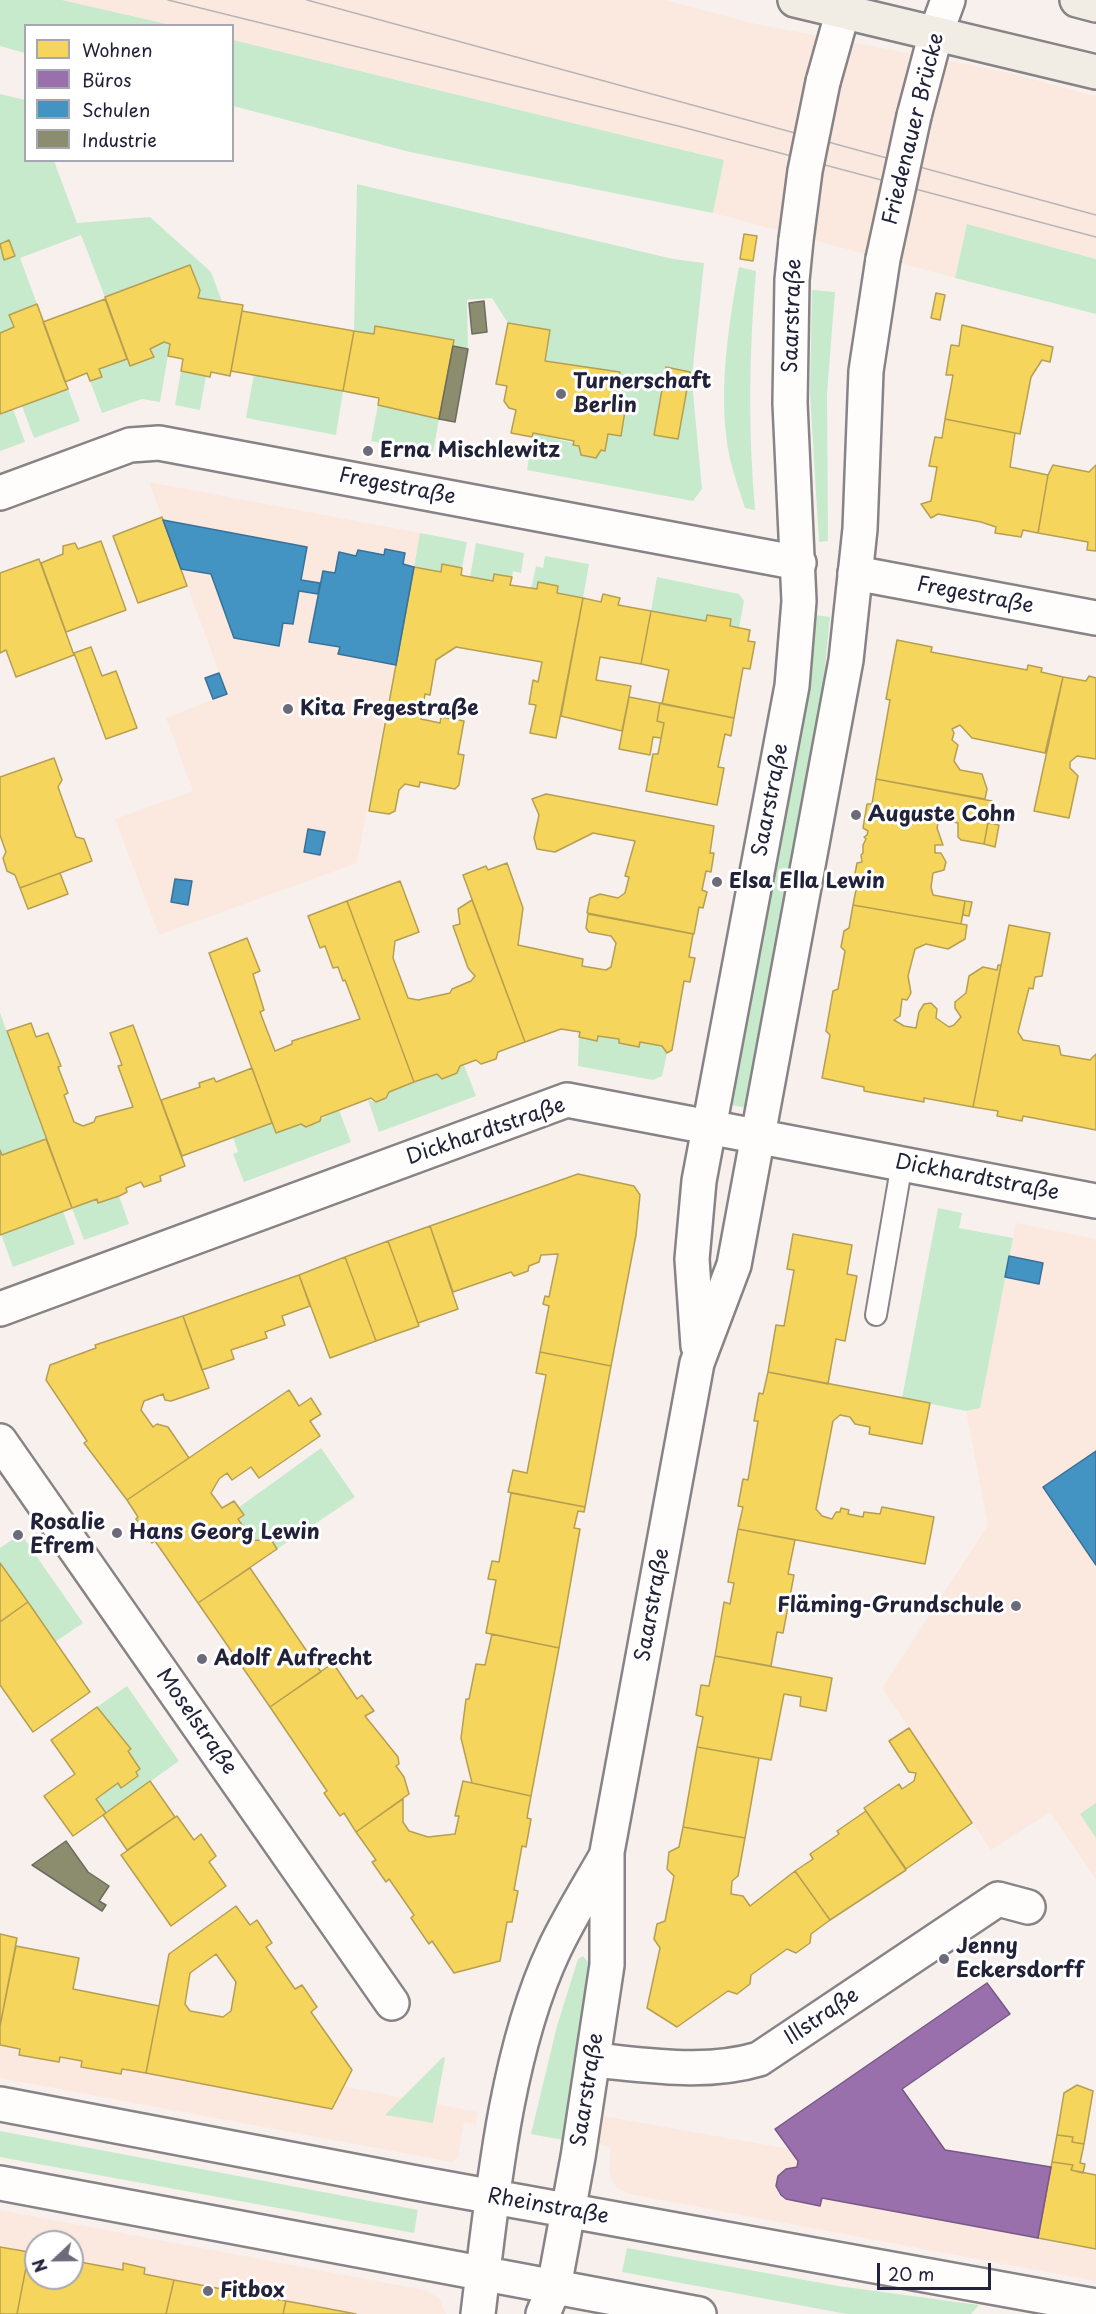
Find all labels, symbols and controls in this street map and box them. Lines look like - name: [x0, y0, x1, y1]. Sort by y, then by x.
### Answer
- legend: [24, 24, 234, 162]
- street label: Friedenauer Brücke: [878, 30, 950, 228]
- text: Wohnen: [82, 36, 153, 63]
- text: Büros: [82, 66, 131, 93]
- text: Schulen: [82, 96, 150, 123]
- text: Industrie: [82, 126, 157, 153]
- street label: Saarstraße: [778, 258, 808, 374]
- place label: Turnerschaft Berlin: [573, 369, 711, 419]
- marker: Turnerschaft Berlin: [554, 387, 568, 401]
- place label: Erna Mischlewitz: [380, 438, 560, 464]
- marker: Erna Mischlewitz: [361, 444, 375, 458]
- street label: Fregestraße: [336, 463, 458, 511]
- street label: Fregestraße: [914, 572, 1036, 620]
- place label: Kita Fregestraße: [300, 696, 479, 722]
- marker: Kita Fregestraße: [281, 702, 295, 716]
- street label: Saarstraße: [748, 741, 794, 859]
- place label: Auguste Cohn: [868, 802, 1016, 828]
- marker: Auguste Cohn: [849, 808, 863, 822]
- place label: Elsa Ella Lewin: [729, 869, 885, 895]
- marker: Elsa Ella Lewin: [710, 875, 724, 889]
- street label: Dickhardtstraße: [403, 1093, 569, 1171]
- street label: Dickhardtstraße: [893, 1150, 1061, 1206]
- place label: Rosalie Efrem: [30, 1510, 105, 1560]
- place label: Hans Georg Lewin: [129, 1520, 320, 1546]
- marker: Hans Georg Lewin: [110, 1526, 124, 1540]
- marker: Rosalie Efrem: [11, 1528, 25, 1542]
- street label: Saarstraße: [631, 1546, 675, 1664]
- place label: Fläming-Grundschule: [777, 1593, 1004, 1619]
- marker: Fläming-Grundschule: [1009, 1599, 1023, 1613]
- place label: Adolf Aufrecht: [214, 1646, 373, 1672]
- marker: Adolf Aufrecht: [195, 1652, 209, 1666]
- street label: Moselstraße: [150, 1664, 242, 1780]
- place label: Jenny Eckersdorff: [956, 1934, 1084, 1984]
- marker: Jenny Eckersdorff: [937, 1952, 951, 1966]
- street label: Illstraße: [780, 1983, 864, 2051]
- street label: Saarstraße: [567, 2031, 609, 2149]
- street label: Rheinstraße: [485, 2184, 611, 2230]
- north arrow: [24, 2230, 84, 2290]
- scale bar: [880, 2251, 994, 2289]
- text: N: [26, 2256, 53, 2276]
- text: 20 m: [888, 2260, 934, 2287]
- place label: Fitbox: [220, 2278, 285, 2304]
- marker: Fitbox: [201, 2284, 215, 2298]

